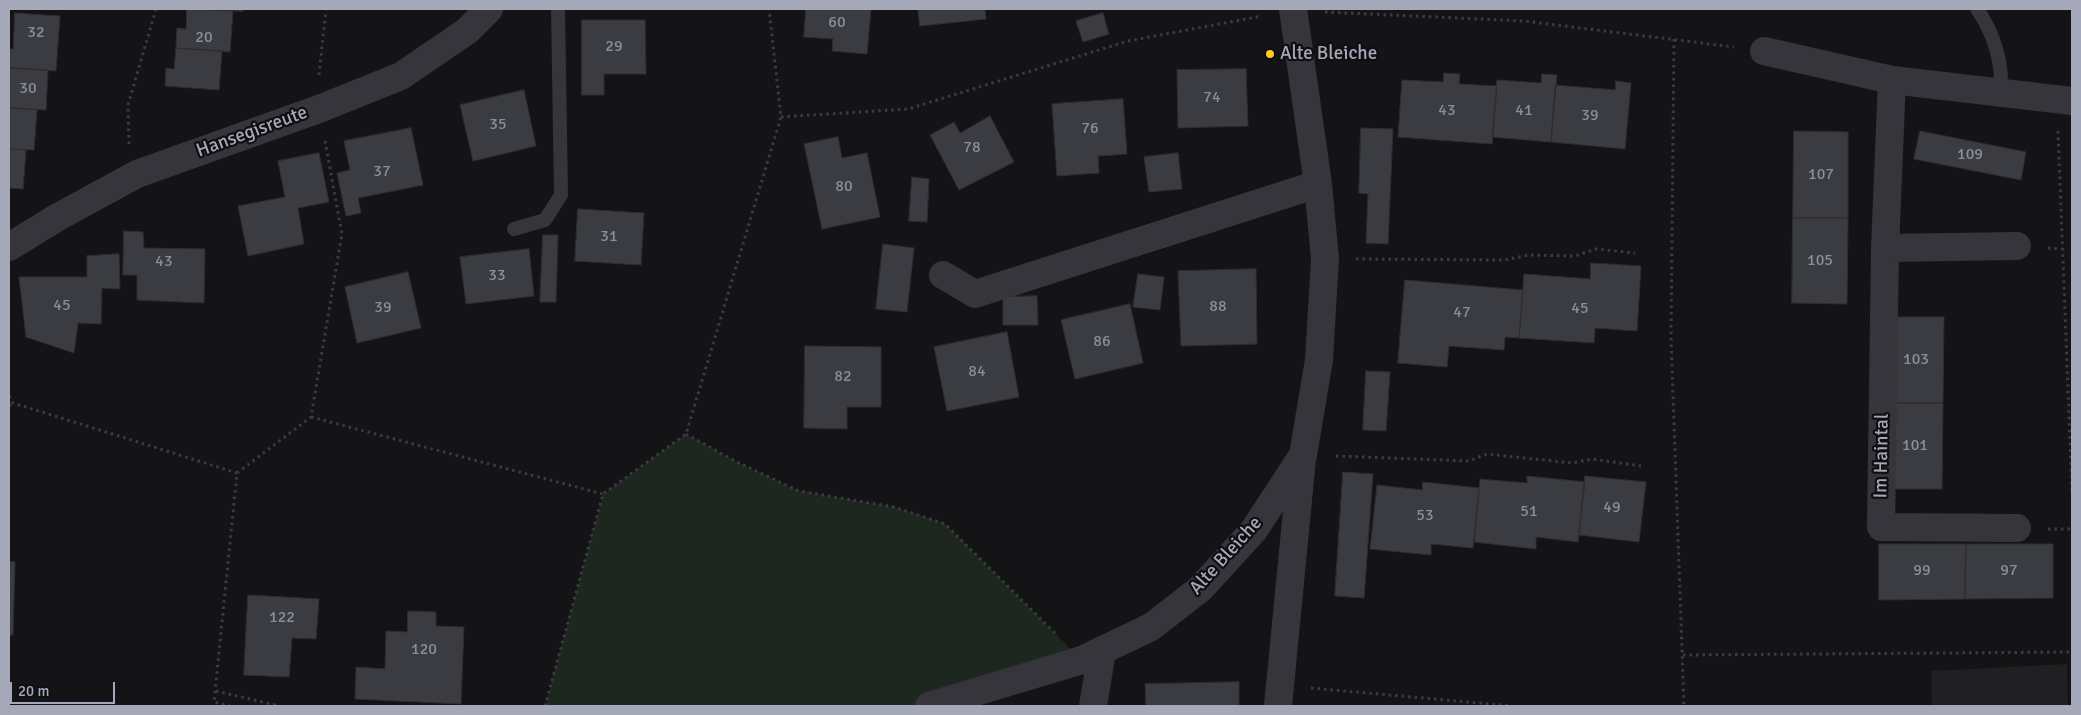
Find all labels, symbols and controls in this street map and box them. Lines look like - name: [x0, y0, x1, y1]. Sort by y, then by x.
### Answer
- house number: 60: [828, 13, 846, 33]
- house number: 32: [27, 23, 45, 43]
- house number: 20: [195, 28, 213, 48]
- house number: 29: [605, 37, 623, 57]
- place label: Alte Bleiche: [1280, 43, 1377, 65]
- marker: Alte Bleiche: [1264, 48, 1276, 60]
- house number: 30: [19, 79, 37, 99]
- house number: 74: [1203, 88, 1221, 108]
- street label: Hansegisreute: [193, 101, 311, 163]
- house number: 43: [1438, 101, 1456, 121]
- house number: 41: [1515, 101, 1533, 121]
- house number: 39: [1581, 106, 1599, 126]
- house number: 35: [489, 115, 507, 135]
- house number: 76: [1081, 119, 1099, 139]
- house number: 78: [963, 138, 981, 158]
- house number: 109: [1957, 145, 1983, 165]
- house number: 37: [373, 162, 391, 182]
- house number: 107: [1808, 165, 1834, 185]
- house number: 80: [835, 177, 853, 197]
- house number: 31: [600, 227, 618, 247]
- house number: 105: [1807, 251, 1833, 271]
- house number: 43: [155, 252, 173, 272]
- house number: 33: [488, 266, 506, 286]
- house number: 45: [53, 296, 71, 316]
- house number: 88: [1209, 297, 1227, 317]
- house number: 39: [374, 298, 392, 318]
- house number: 45: [1571, 299, 1589, 319]
- house number: 47: [1453, 303, 1471, 323]
- house number: 86: [1093, 332, 1111, 352]
- house number: 103: [1903, 350, 1929, 370]
- house number: 84: [968, 362, 986, 382]
- house number: 82: [834, 367, 852, 387]
- street label: Im Haintal: [1870, 413, 1894, 499]
- house number: 101: [1902, 436, 1928, 456]
- house number: 49: [1603, 498, 1621, 518]
- house number: 51: [1520, 502, 1538, 522]
- house number: 53: [1416, 506, 1434, 526]
- street label: Alte Bleiche: [1185, 512, 1267, 600]
- house number: 99: [1913, 561, 1931, 581]
- house number: 97: [2000, 561, 2018, 581]
- house number: 122: [269, 608, 295, 628]
- house number: 120: [411, 640, 437, 660]
- scale bar: [12, 672, 118, 704]
- text: 20 m: [18, 682, 49, 700]

